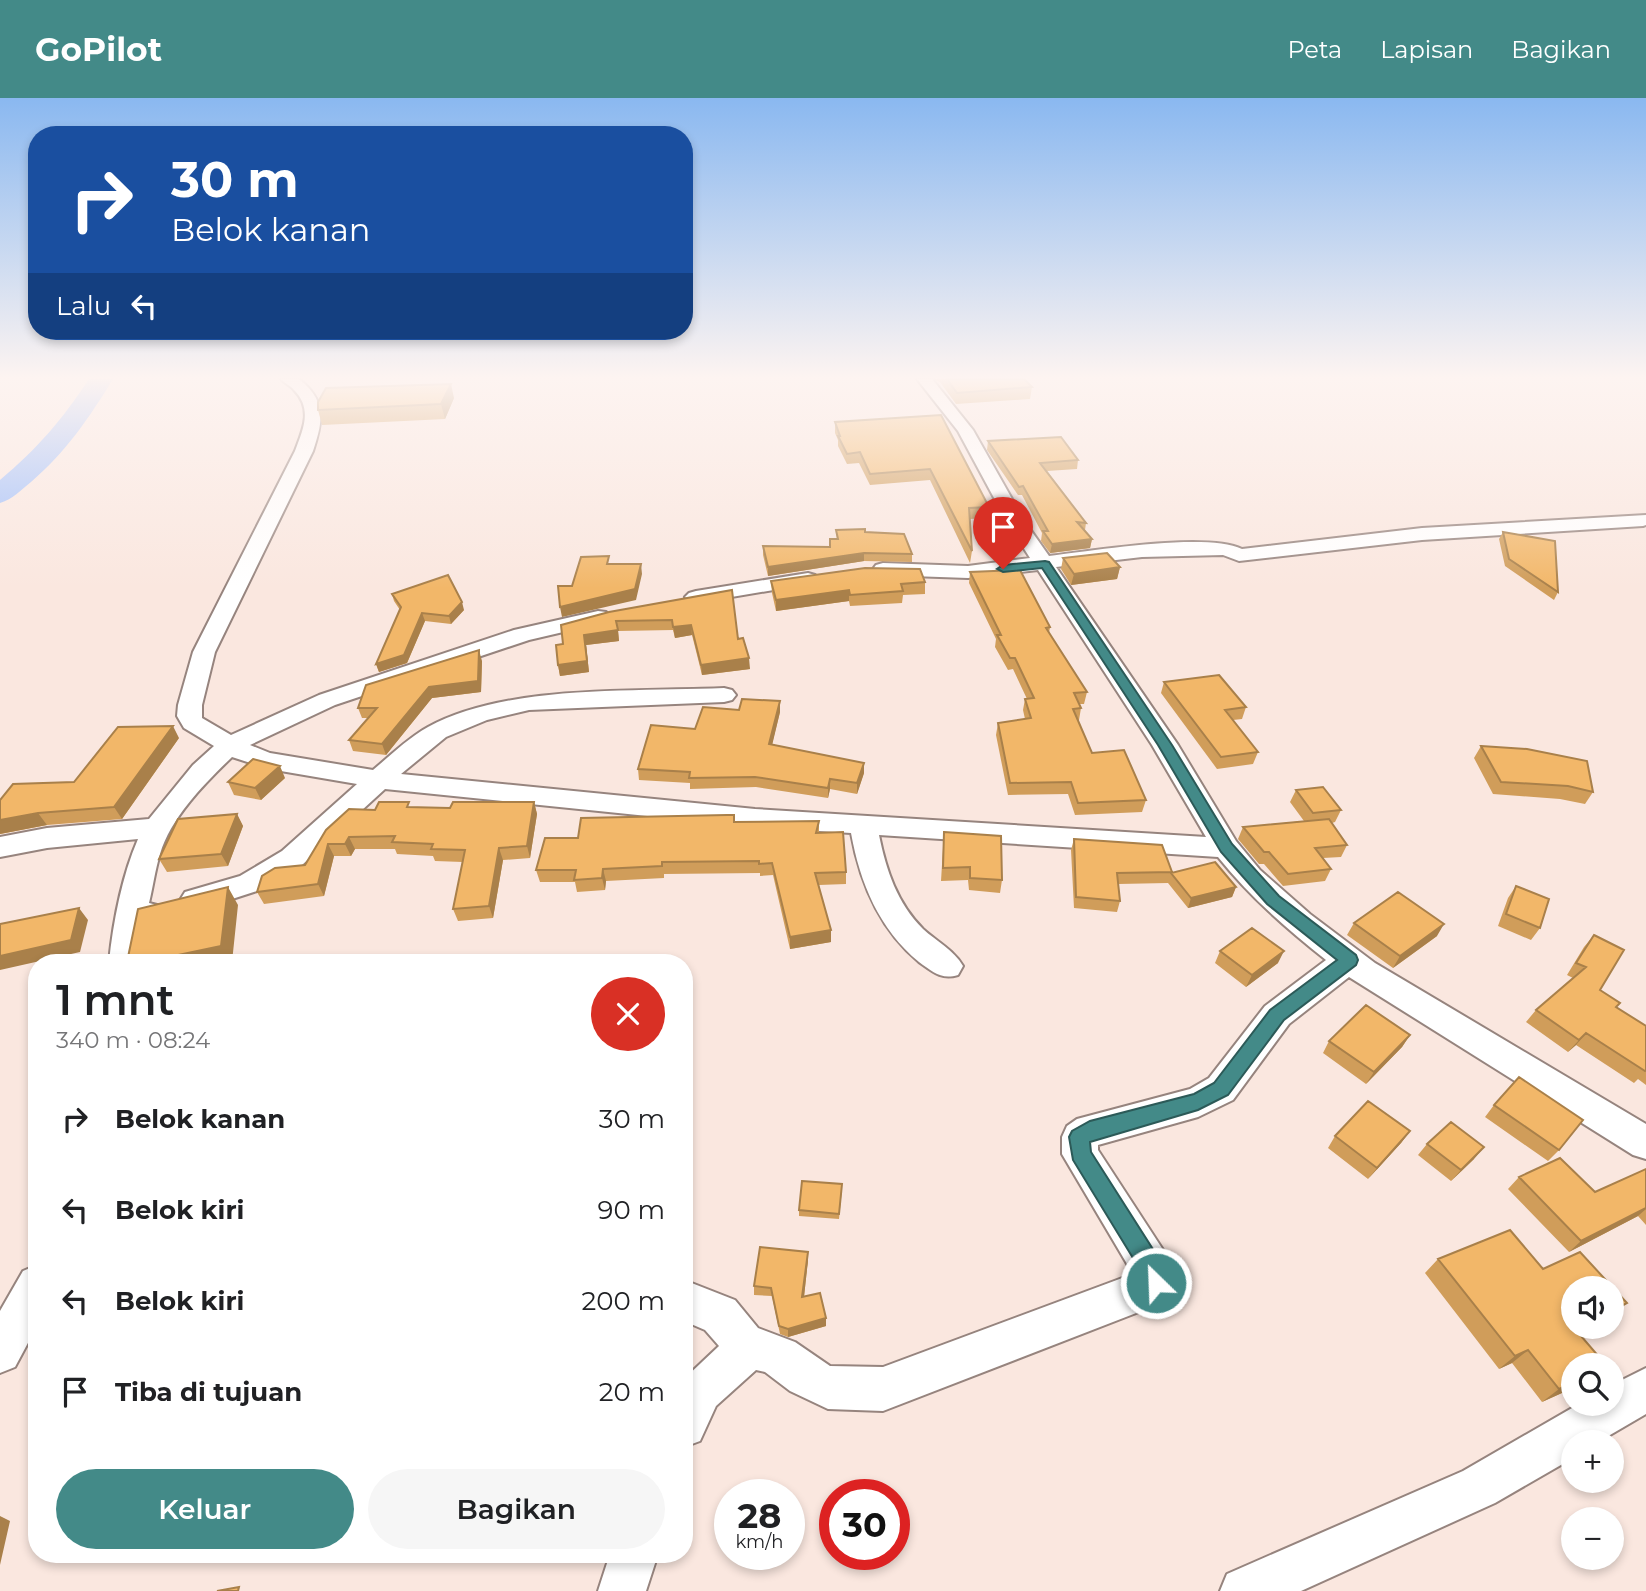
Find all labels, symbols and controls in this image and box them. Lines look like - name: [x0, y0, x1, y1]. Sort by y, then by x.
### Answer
- text: GoPilot: [35, 29, 162, 69]
- text: Peta: [1287, 35, 1342, 64]
- text: Lapisan: [1380, 35, 1473, 64]
- text: Bagikan: [1511, 35, 1611, 64]
- text: 30 m: [171, 150, 299, 209]
- icon: right: [56, 154, 147, 245]
- text: Belok kanan: [171, 210, 371, 249]
- icon: left: [125, 287, 163, 325]
- text: Lalu: [56, 290, 111, 322]
- pin: [973, 497, 1033, 569]
- icon: arrive: [984, 508, 1022, 546]
- text: 1 mnt: [56, 974, 174, 1026]
- button: close: [591, 977, 665, 1051]
- text: 340 m · 08:24: [56, 1026, 210, 1054]
- icon: right: [56, 1100, 94, 1138]
- text: Belok kanan: [115, 1103, 285, 1135]
- text: 30 m: [599, 1103, 665, 1135]
- icon: left: [56, 1191, 94, 1229]
- text: Belok kiri: [115, 1194, 244, 1226]
- text: 90 m: [598, 1194, 665, 1226]
- position arrow: [1119, 1246, 1193, 1320]
- map controls: [1561, 1276, 1624, 1570]
- button: sound: [1561, 1276, 1624, 1339]
- icon: left: [56, 1282, 94, 1320]
- text: Belok kiri: [115, 1285, 244, 1317]
- text: 200 m: [581, 1285, 665, 1317]
- button: search: [1561, 1353, 1624, 1416]
- icon: arrive: [56, 1373, 94, 1411]
- text: Tiba di tujuan: [115, 1376, 302, 1408]
- text: 20 m: [599, 1376, 665, 1408]
- button: +: [1561, 1430, 1624, 1493]
- button: Keluar: [56, 1469, 354, 1549]
- button: Bagikan: [368, 1469, 665, 1549]
- speed limit sign: 30: [819, 1479, 910, 1570]
- text: 28: [738, 1494, 781, 1537]
- button: −: [1561, 1507, 1624, 1570]
- text: km/h: [735, 1531, 784, 1553]

